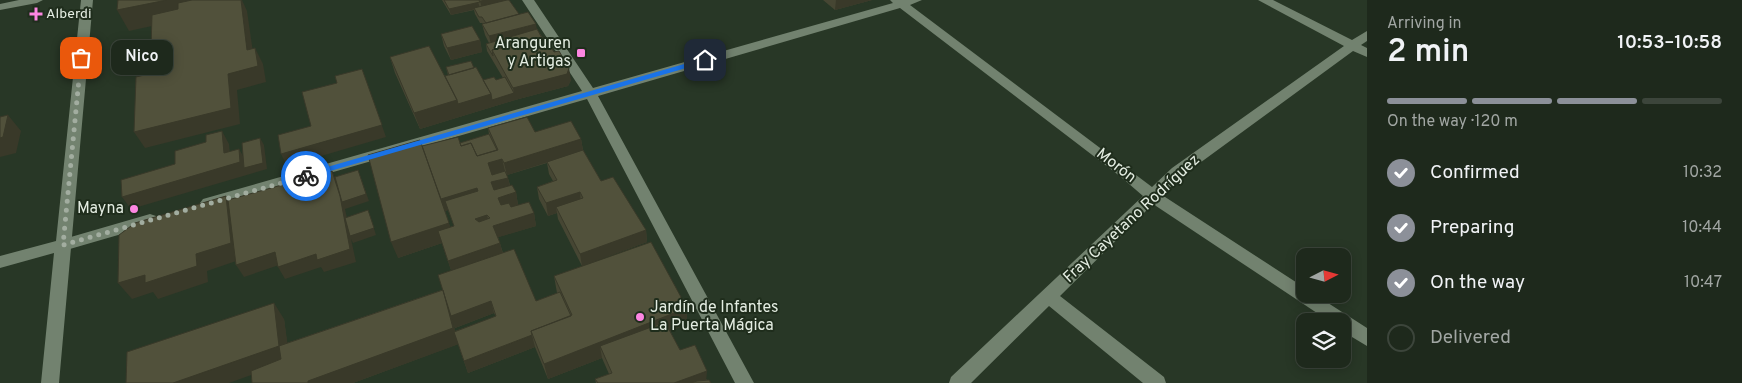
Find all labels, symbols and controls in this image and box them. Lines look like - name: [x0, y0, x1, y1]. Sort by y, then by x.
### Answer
- place label: Alberdi: [46, 6, 91, 23]
- marker: Alberdi: [30, 8, 42, 20]
- text: Arriving in: [1387, 14, 1462, 34]
- text: 10:53–10:58: [1617, 31, 1722, 55]
- text: 2 min: [1387, 33, 1469, 73]
- place label: Aranguren y Artigas: [495, 34, 571, 72]
- pin: [60, 37, 102, 79]
- pin: [684, 39, 726, 81]
- callout: Nico: [111, 40, 174, 76]
- icon: bag: [67, 44, 95, 72]
- icon: home: [691, 46, 719, 74]
- text: Nico: [125, 47, 159, 67]
- marker: Aranguren y Artigas: [575, 47, 587, 59]
- text: On the way · 120 m: [1387, 112, 1518, 132]
- street label: Morón: [1092, 144, 1140, 188]
- street label: Fray Cayetano Rodríguez: [1060, 150, 1204, 288]
- courier: [281, 151, 331, 201]
- icon: check: [1387, 159, 1415, 187]
- text: Confirmed: [1430, 161, 1520, 185]
- icon: bike: [292, 162, 320, 190]
- text: 10:32: [1683, 163, 1722, 183]
- place label: Mayna: [77, 199, 124, 219]
- marker: Mayna: [128, 203, 140, 215]
- icon: check: [1387, 214, 1415, 242]
- text: Preparing: [1430, 216, 1514, 240]
- text: 10:44: [1682, 218, 1722, 238]
- north arrow: [1296, 248, 1351, 302]
- map controls: [1296, 248, 1351, 368]
- icon: check: [1387, 269, 1415, 297]
- text: On the way: [1430, 271, 1525, 295]
- text: 10:47: [1684, 273, 1722, 293]
- place label: Jardín de Infantes La Puerta Mágica: [650, 298, 778, 336]
- marker: Jardín de Infantes La Puerta Mágica: [634, 311, 646, 323]
- button: layers: [1296, 313, 1351, 368]
- text: Delivered: [1430, 326, 1511, 350]

